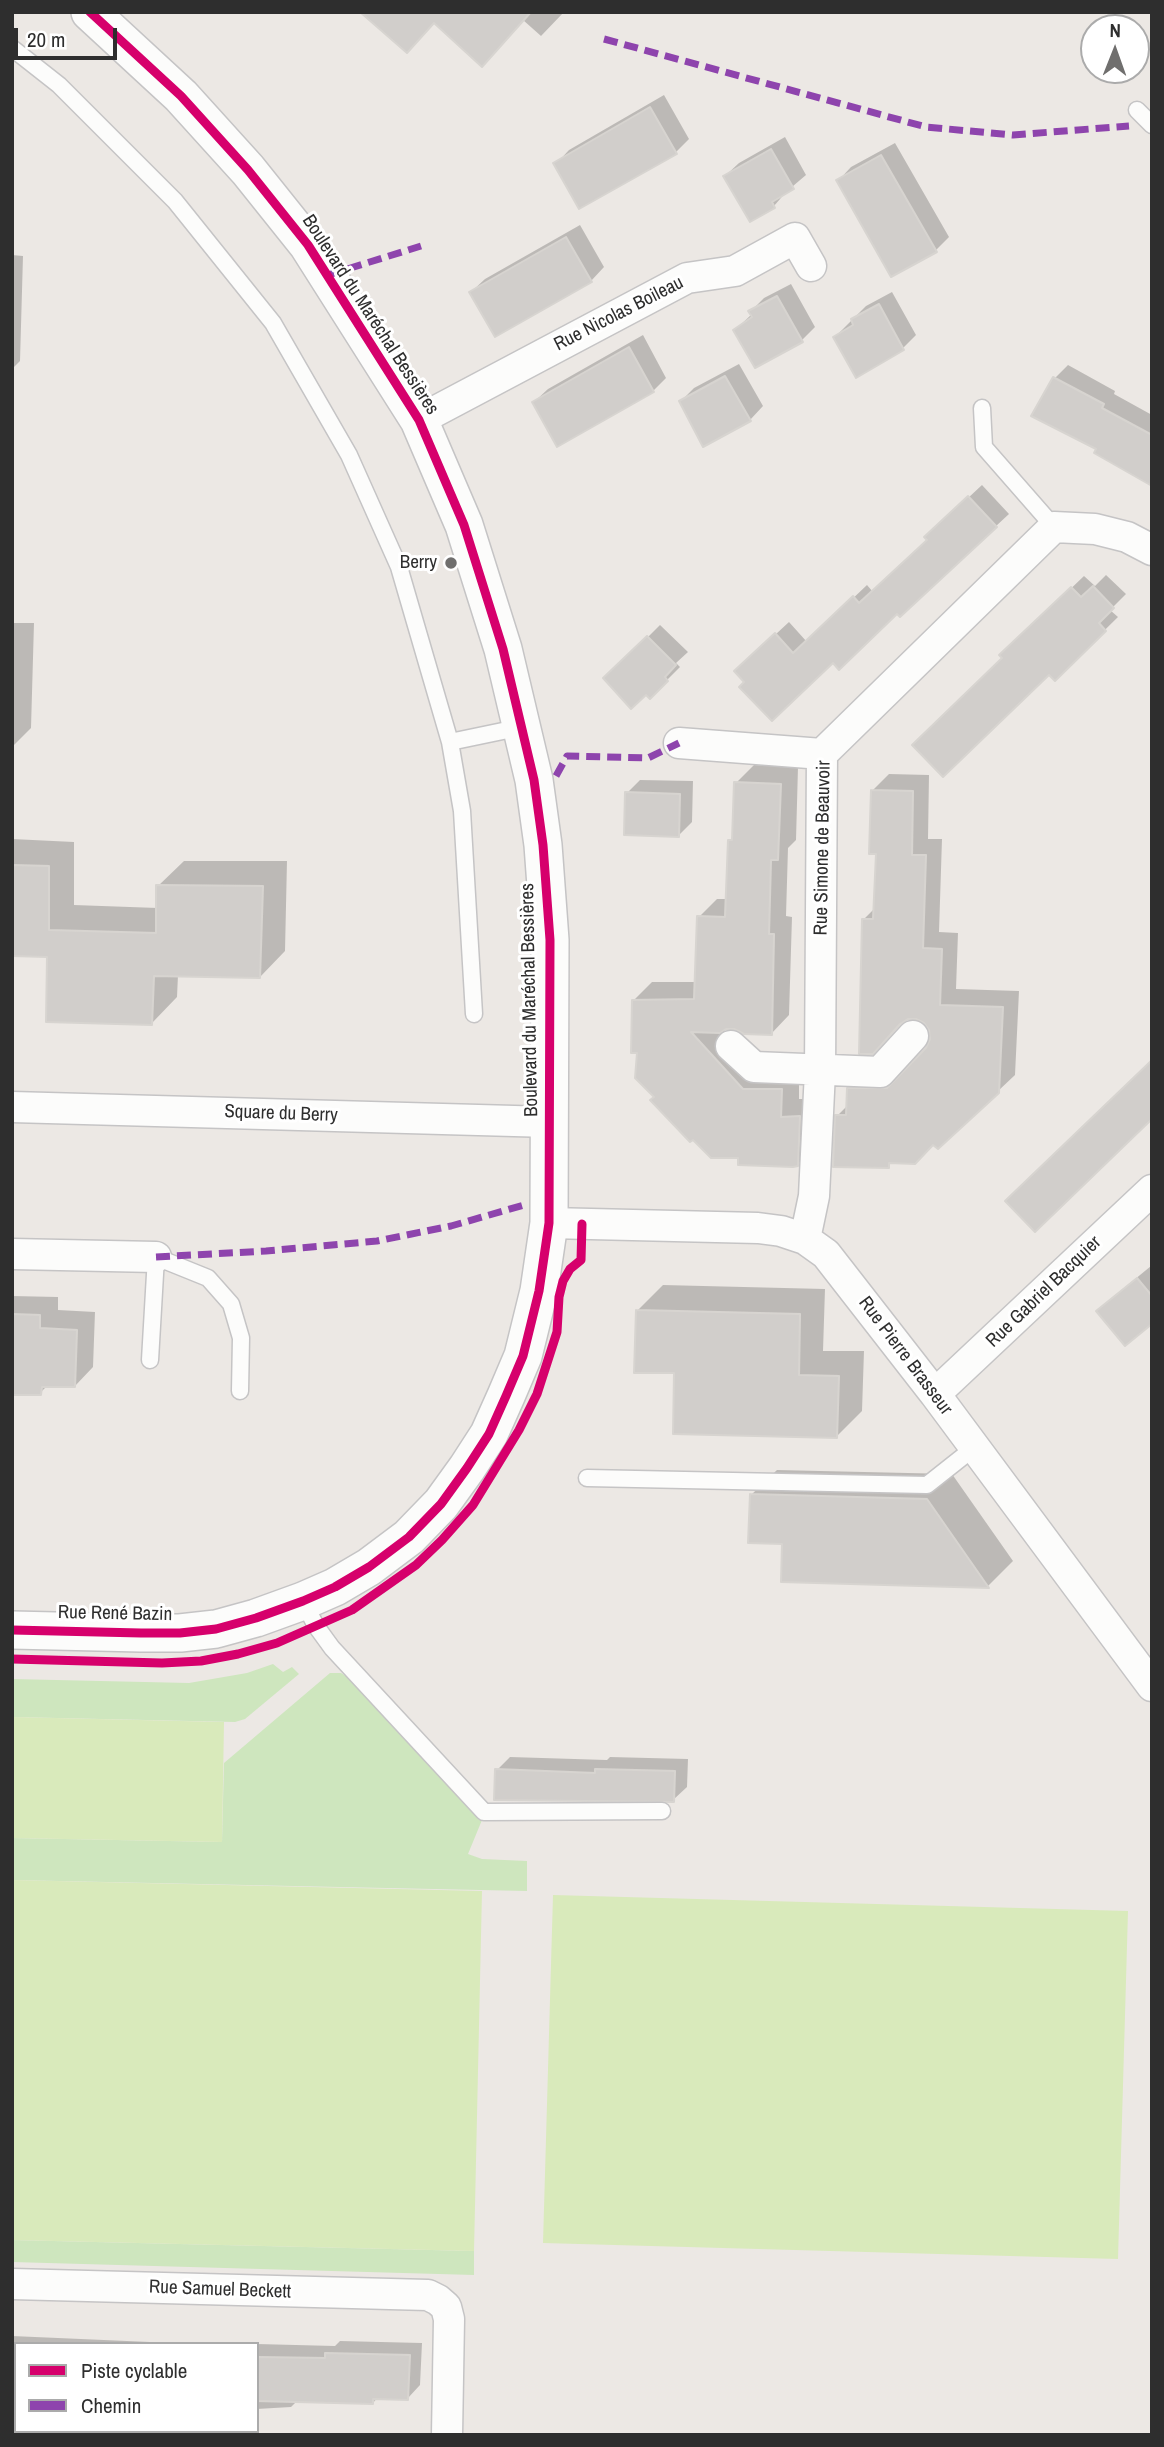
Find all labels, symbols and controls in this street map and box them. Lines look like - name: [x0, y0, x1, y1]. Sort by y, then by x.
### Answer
- scale bar: [18, 14, 121, 58]
- north arrow: [1080, 14, 1150, 84]
- text: N: [1109, 17, 1121, 43]
- text: 20 m: [27, 25, 65, 54]
- street label: Boulevard du Maréchal Bessières: [297, 211, 443, 419]
- street label: Rue Nicolas Boileau: [551, 272, 687, 356]
- place label: Berry: [400, 552, 437, 574]
- marker: Berry: [443, 555, 459, 571]
- street label: Rue Simone de Beauvoir: [810, 760, 836, 936]
- street label: Boulevard du Maréchal Bessières: [517, 883, 543, 1117]
- street label: Square du Berry: [224, 1101, 338, 1127]
- street label: Rue Gabriel Bacquier: [982, 1231, 1106, 1353]
- street label: Rue Pierre Brasseur: [853, 1292, 957, 1420]
- street label: Rue René Bazin: [58, 1602, 172, 1626]
- street label: Rue Samuel Beckett: [149, 2276, 291, 2304]
- legend: [14, 2342, 259, 2433]
- text: Piste cyclable: [81, 2356, 187, 2385]
- text: Chemin: [81, 2391, 141, 2420]

